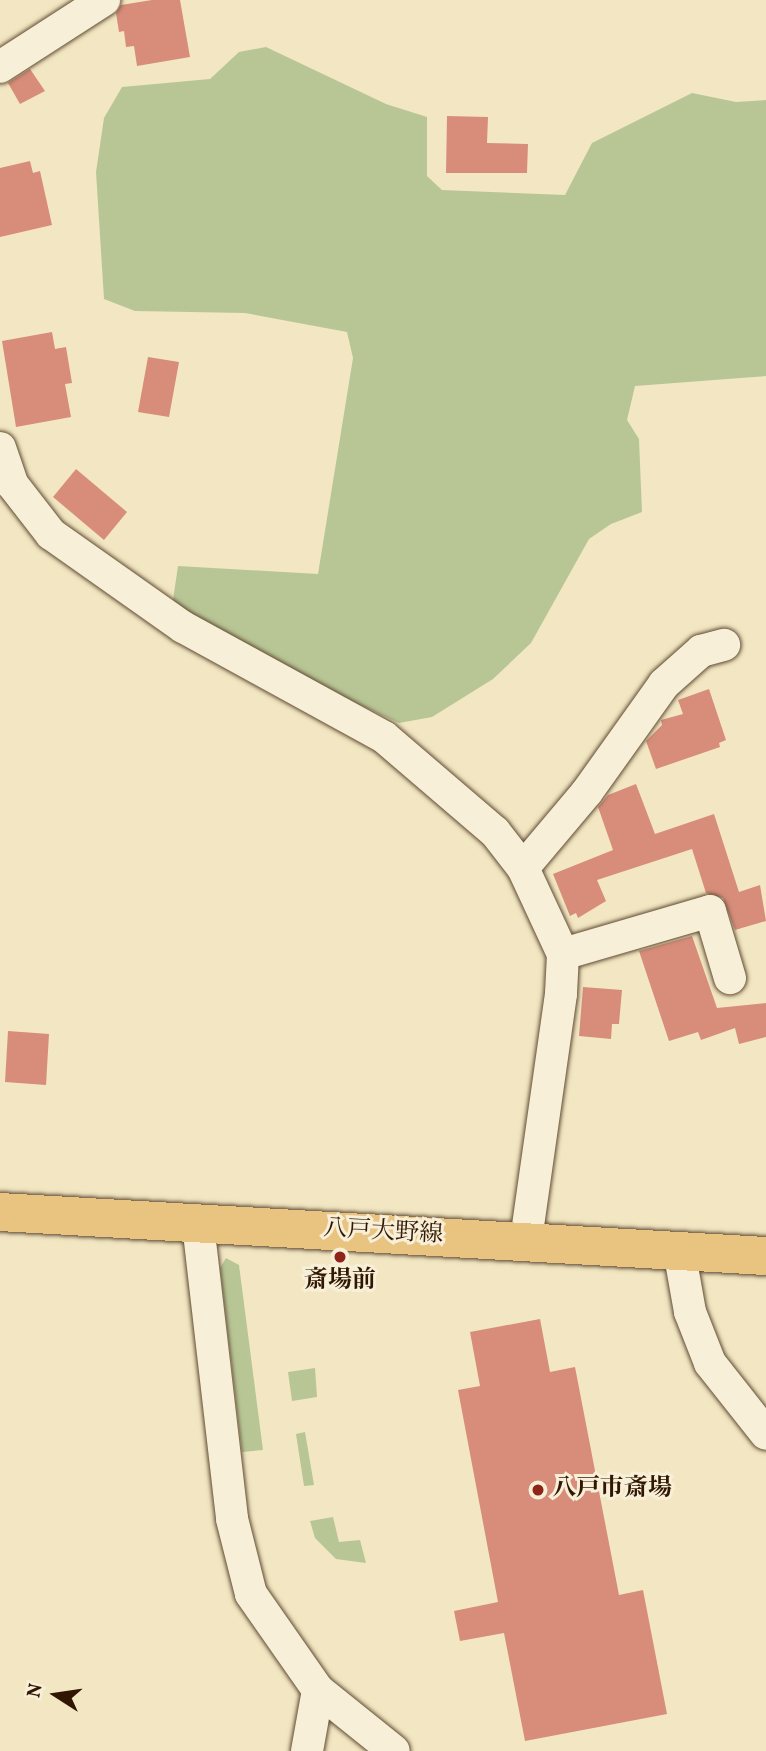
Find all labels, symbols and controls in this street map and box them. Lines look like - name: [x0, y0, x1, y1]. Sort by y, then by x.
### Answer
- street label: 八戸大野線: [322, 1215, 444, 1251]
- marker: 斎場前: [332, 1249, 348, 1265]
- place label: 斎場前: [304, 1268, 376, 1296]
- place label: 八戸市斎場: [552, 1476, 672, 1504]
- marker: 八戸市斎場: [530, 1482, 546, 1498]
- north arrow: [21, 1660, 91, 1730]
- text: N: [21, 1681, 50, 1700]

